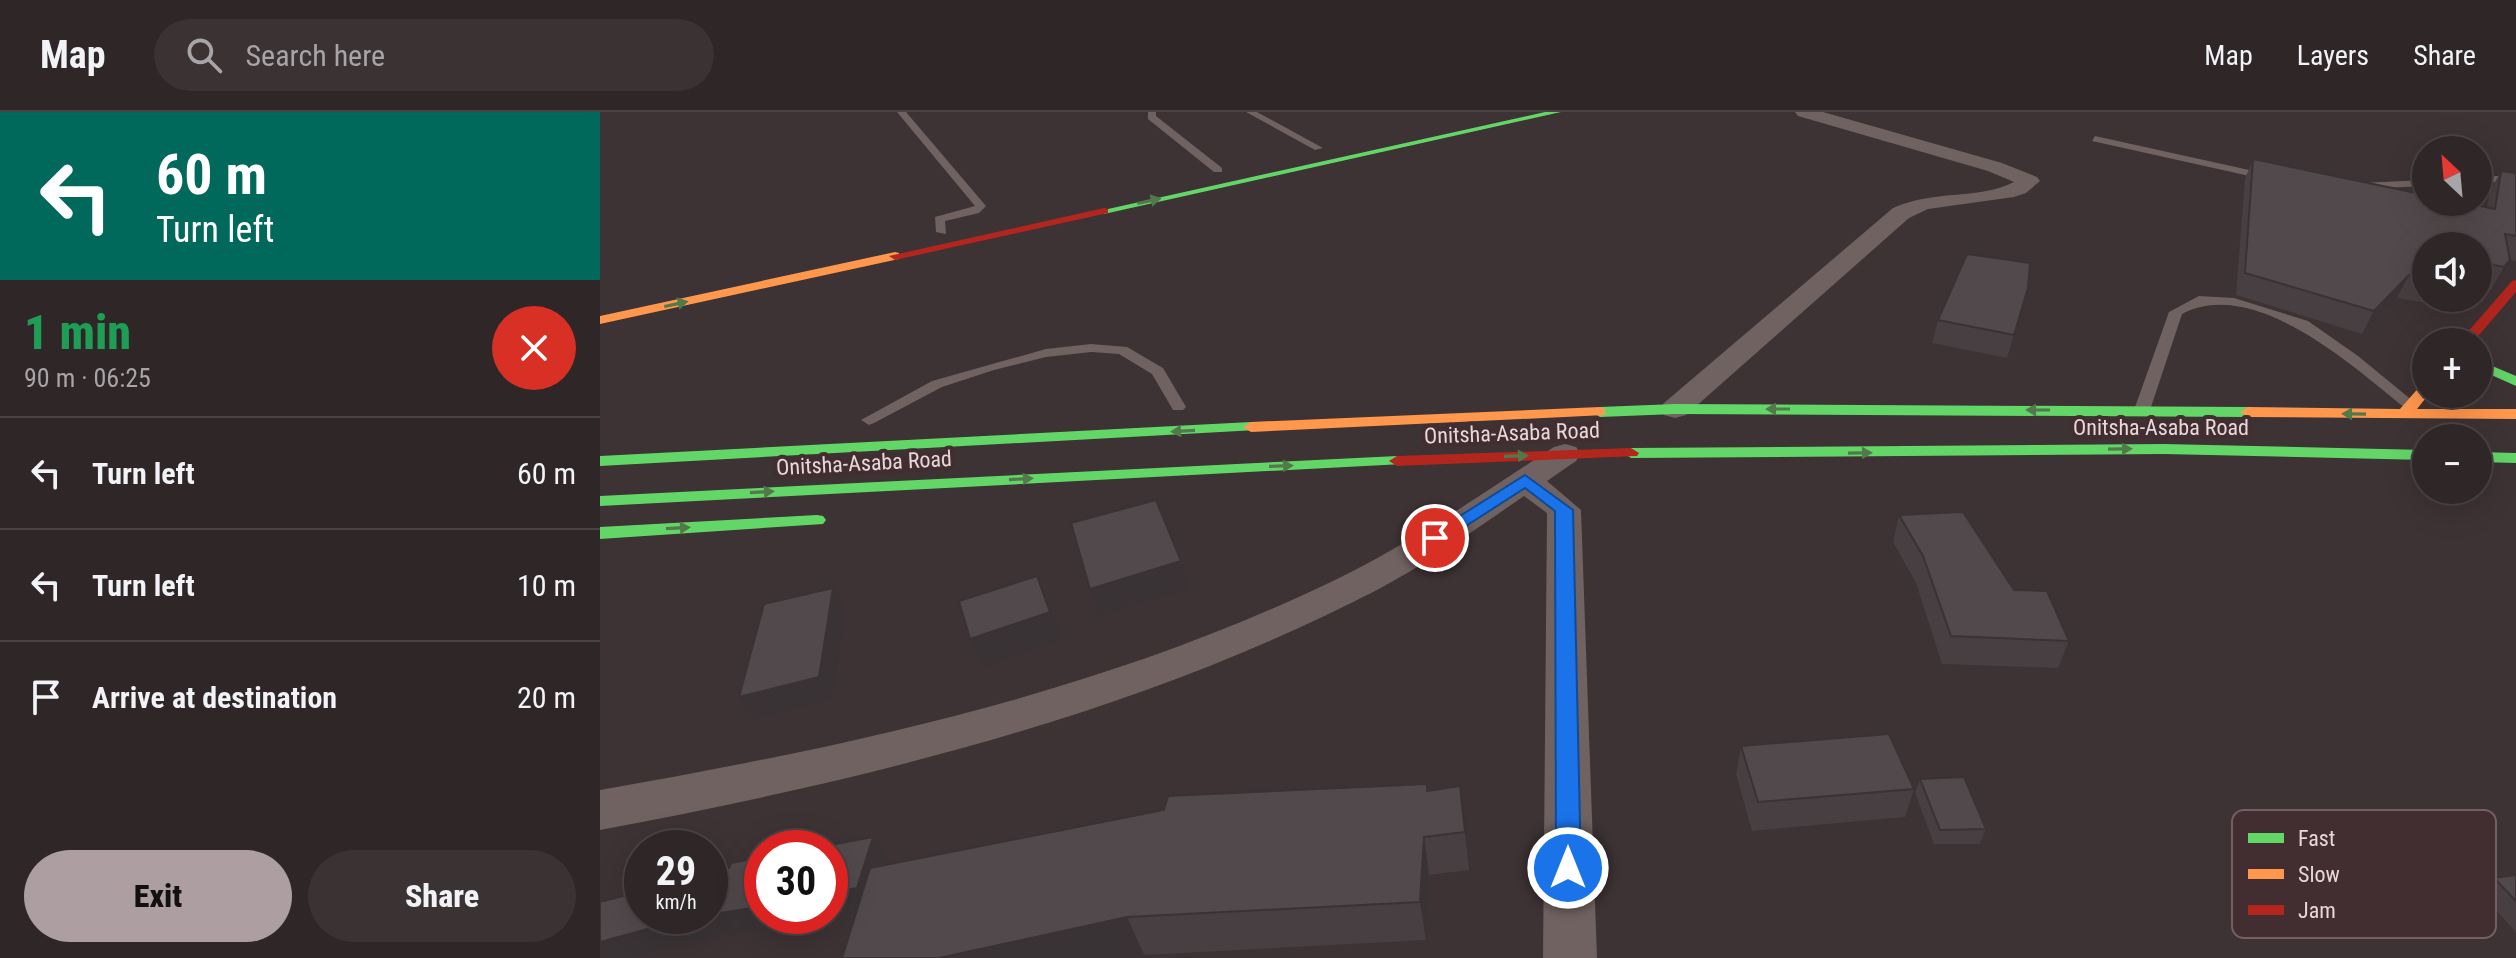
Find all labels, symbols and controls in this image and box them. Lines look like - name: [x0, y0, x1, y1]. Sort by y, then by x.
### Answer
- search box: [154, 19, 714, 91]
- text: Map: [40, 33, 106, 77]
- icon: search: [182, 33, 226, 77]
- text: Search here: [246, 38, 385, 73]
- text: Map: [2204, 39, 2253, 72]
- text: Layers: [2297, 39, 2369, 72]
- text: Share: [2413, 39, 2476, 72]
- north arrow: [2412, 136, 2492, 216]
- map controls: [2412, 136, 2492, 504]
- text: 60 m: [156, 142, 267, 208]
- icon: left: [24, 144, 128, 248]
- one-way arrow: [1137, 194, 1162, 207]
- text: Turn left: [156, 209, 274, 251]
- button: sound: [2412, 232, 2492, 312]
- one-way arrow: [664, 297, 689, 310]
- text: 1 min: [24, 304, 131, 361]
- button: close: [492, 306, 576, 390]
- button: +: [2412, 328, 2492, 408]
- text: 90 m · 06:25: [24, 363, 151, 393]
- one-way arrow: [1765, 403, 1790, 415]
- one-way arrow: [2025, 404, 2050, 416]
- one-way arrow: [2341, 407, 2366, 420]
- street label: Onitsha-Asaba Road: [2073, 415, 2249, 440]
- street label: Onitsha-Asaba Road: [1424, 417, 1600, 449]
- button: −: [2412, 424, 2492, 504]
- one-way arrow: [1170, 425, 1195, 438]
- one-way arrow: [2108, 443, 2133, 455]
- street label: Onitsha-Asaba Road: [775, 446, 953, 480]
- one-way arrow: [1848, 447, 1873, 459]
- one-way arrow: [1504, 450, 1529, 463]
- icon: left: [24, 451, 68, 495]
- text: Turn left: [92, 456, 195, 491]
- text: 60 m: [517, 456, 576, 491]
- one-way arrow: [1269, 459, 1294, 472]
- one-way arrow: [1009, 472, 1034, 485]
- one-way arrow: [750, 486, 775, 499]
- pin: [1401, 504, 1469, 572]
- icon: arrive: [1413, 516, 1457, 560]
- one-way arrow: [666, 521, 691, 534]
- icon: left: [24, 563, 68, 607]
- text: Turn left: [92, 568, 195, 603]
- text: 10 m: [517, 568, 576, 603]
- icon: arrive: [24, 675, 68, 719]
- text: Arrive at destination: [92, 680, 337, 715]
- text: 20 m: [517, 680, 576, 715]
- legend: [2232, 810, 2496, 938]
- position arrow: [1526, 826, 1610, 910]
- text: Fast: [2298, 826, 2335, 851]
- speed limit sign: 30: [744, 830, 848, 934]
- text: 29: [656, 848, 696, 895]
- button: Exit: [24, 850, 292, 942]
- button: Share: [308, 850, 576, 942]
- text: Slow: [2298, 862, 2340, 887]
- text: km/h: [655, 890, 697, 914]
- text: Jam: [2298, 898, 2336, 923]

